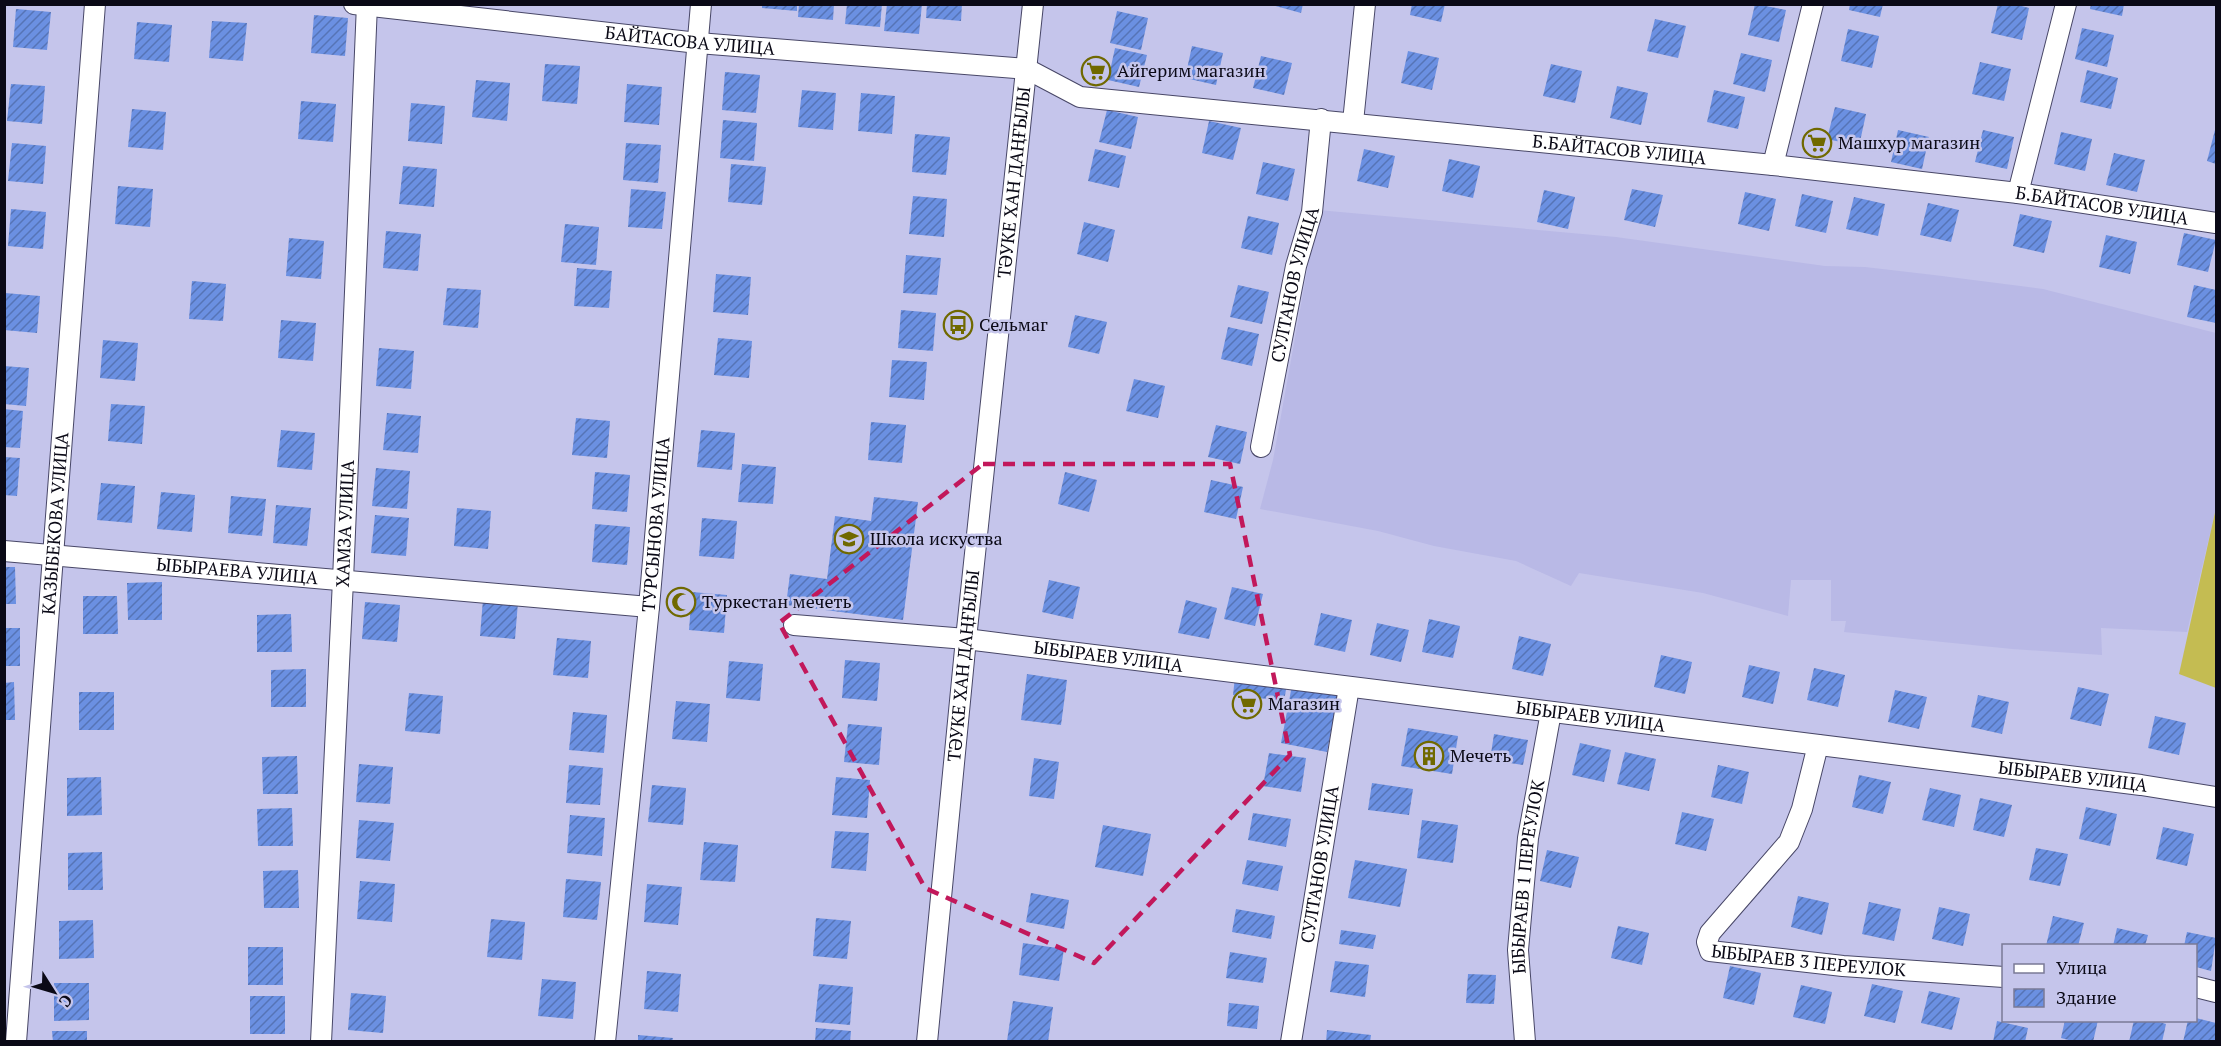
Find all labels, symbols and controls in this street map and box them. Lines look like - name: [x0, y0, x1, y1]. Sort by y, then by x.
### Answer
- street label: БАЙТАСОВА УЛИЦА: [604, 20, 777, 60]
- supermarket icon: Айгерим магазин: [1080, 55, 1112, 87]
- place label: Айгерим магазин: [1117, 58, 1266, 82]
- street label: ТӘУКЕ ХАН ДАҢҒЫЛЫ: [991, 85, 1035, 279]
- supermarket icon: Машхур магазин: [1801, 127, 1833, 159]
- street label: Б.БАЙТАСОВ УЛИЦА: [1531, 128, 1708, 169]
- place label: Машхур магазин: [1838, 130, 1980, 154]
- street label: Б.БАЙТАСОВ УЛИЦА: [2014, 180, 2191, 230]
- street label: СУЛТАНОВ УЛИЦА: [1265, 203, 1324, 364]
- bus stop icon: Сельмаг: [942, 309, 974, 341]
- place label: Сельмаг: [979, 312, 1048, 336]
- street label: КАЗЫБЕКОВА УЛИЦА: [36, 430, 73, 616]
- street label: ТУРСЫНОВА УЛИЦА: [636, 435, 675, 613]
- street label: ХАМЗА УЛИЦА: [330, 459, 359, 588]
- school or university icon: Школа искуства: [833, 523, 865, 555]
- place label: Школа искуства: [870, 526, 1003, 550]
- street label: ЫБЫРАЕВА УЛИЦА: [155, 551, 320, 589]
- street label: ТӘУКЕ ХАН ДАҢҒЫЛЫ: [941, 569, 984, 763]
- mosque icon: Туркестан мечеть: [665, 586, 697, 618]
- place label: Туркестан мечеть: [702, 589, 852, 613]
- street label: ЫБЫРАЕВ УЛИЦА: [1032, 635, 1185, 677]
- supermarket icon: Магазин: [1231, 688, 1263, 720]
- place label: Магазин: [1268, 691, 1340, 715]
- street label: ЫБЫРАЕВ УЛИЦА: [1515, 694, 1667, 737]
- building icon: Мечеть: [1413, 740, 1445, 772]
- place label: Мечеть: [1450, 743, 1512, 767]
- street label: ЫБЫРАЕВ УЛИЦА: [1997, 754, 2150, 797]
- street label: ЫБЫРАЕВ 1 ПЕРЕУЛОК: [1505, 777, 1549, 975]
- street label: СУЛТАНОВ УЛИЦА: [1294, 783, 1344, 945]
- street label: ЫБЫРАЕВ 3 ПЕРЕУЛОК: [1710, 938, 1907, 981]
- legend: [2002, 944, 2197, 1022]
- text: Улица: [2056, 955, 2107, 979]
- north arrow: [24, 962, 84, 1022]
- text: Здание: [2056, 985, 2116, 1009]
- text: С: [54, 990, 78, 1012]

